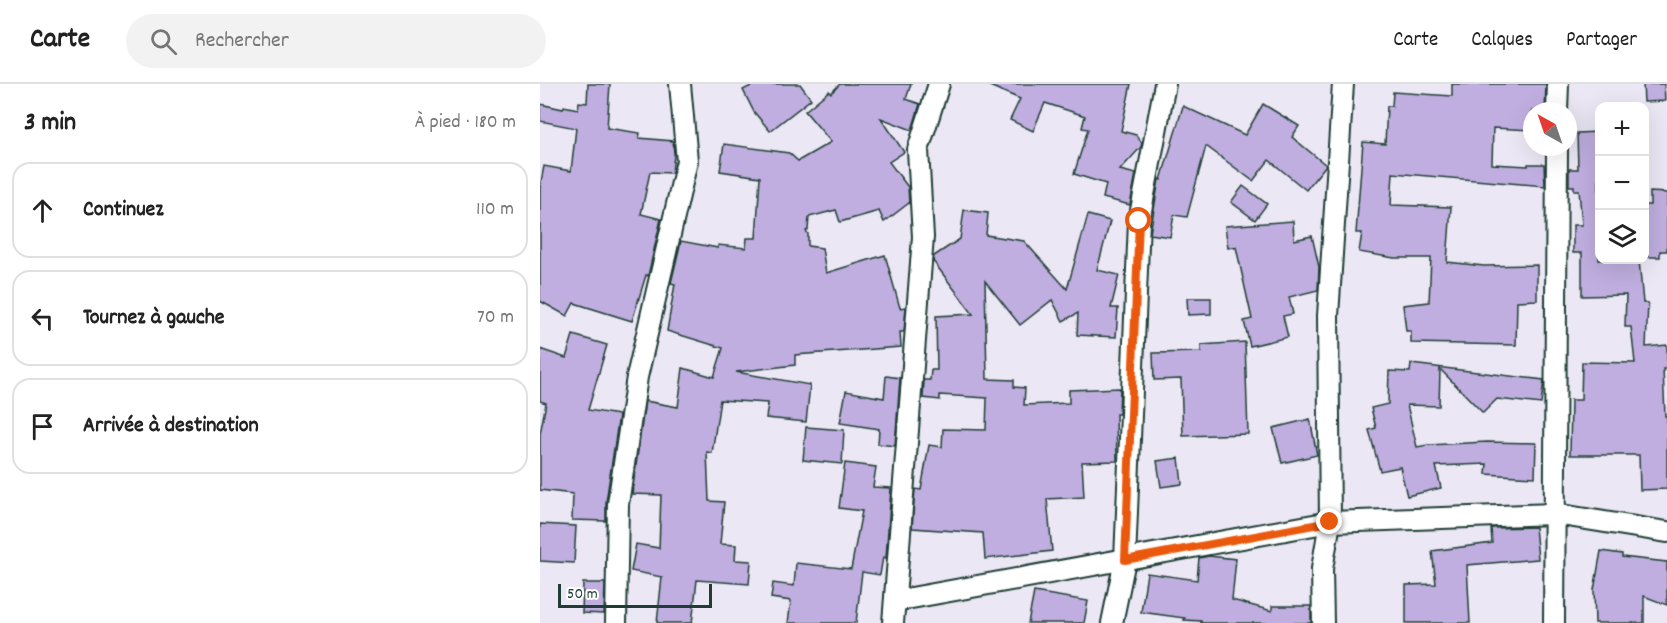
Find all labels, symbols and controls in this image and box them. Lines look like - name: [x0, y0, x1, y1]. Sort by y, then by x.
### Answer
- search box: [126, 14, 546, 68]
- text: Carte: [30, 21, 90, 61]
- icon: search: [147, 25, 180, 58]
- text: Rechercher: [195, 26, 289, 57]
- text: Carte: [1393, 26, 1438, 56]
- text: Calques: [1471, 26, 1533, 56]
- text: Partager: [1566, 26, 1637, 56]
- north arrow: [1523, 102, 1577, 156]
- map controls: [1595, 102, 1649, 264]
- button: +: [1595, 102, 1649, 156]
- text: 3 min: [24, 105, 76, 142]
- text: À pied · 180 m: [415, 109, 516, 137]
- button: −: [1595, 156, 1649, 210]
- icon: ahead: [26, 194, 59, 227]
- text: Continuez: [83, 195, 164, 226]
- text: 110 m: [476, 196, 514, 224]
- route start: [1125, 207, 1151, 233]
- button: layers: [1595, 210, 1649, 264]
- icon: left: [26, 302, 59, 335]
- text: Tournez à gauche: [83, 303, 225, 334]
- text: 70 m: [477, 304, 514, 332]
- icon: arrive: [26, 410, 59, 443]
- text: Arrivée à destination: [83, 411, 259, 442]
- route end: [1316, 508, 1342, 534]
- scale bar: [558, 581, 712, 608]
- text: 50 m: [567, 583, 598, 606]

